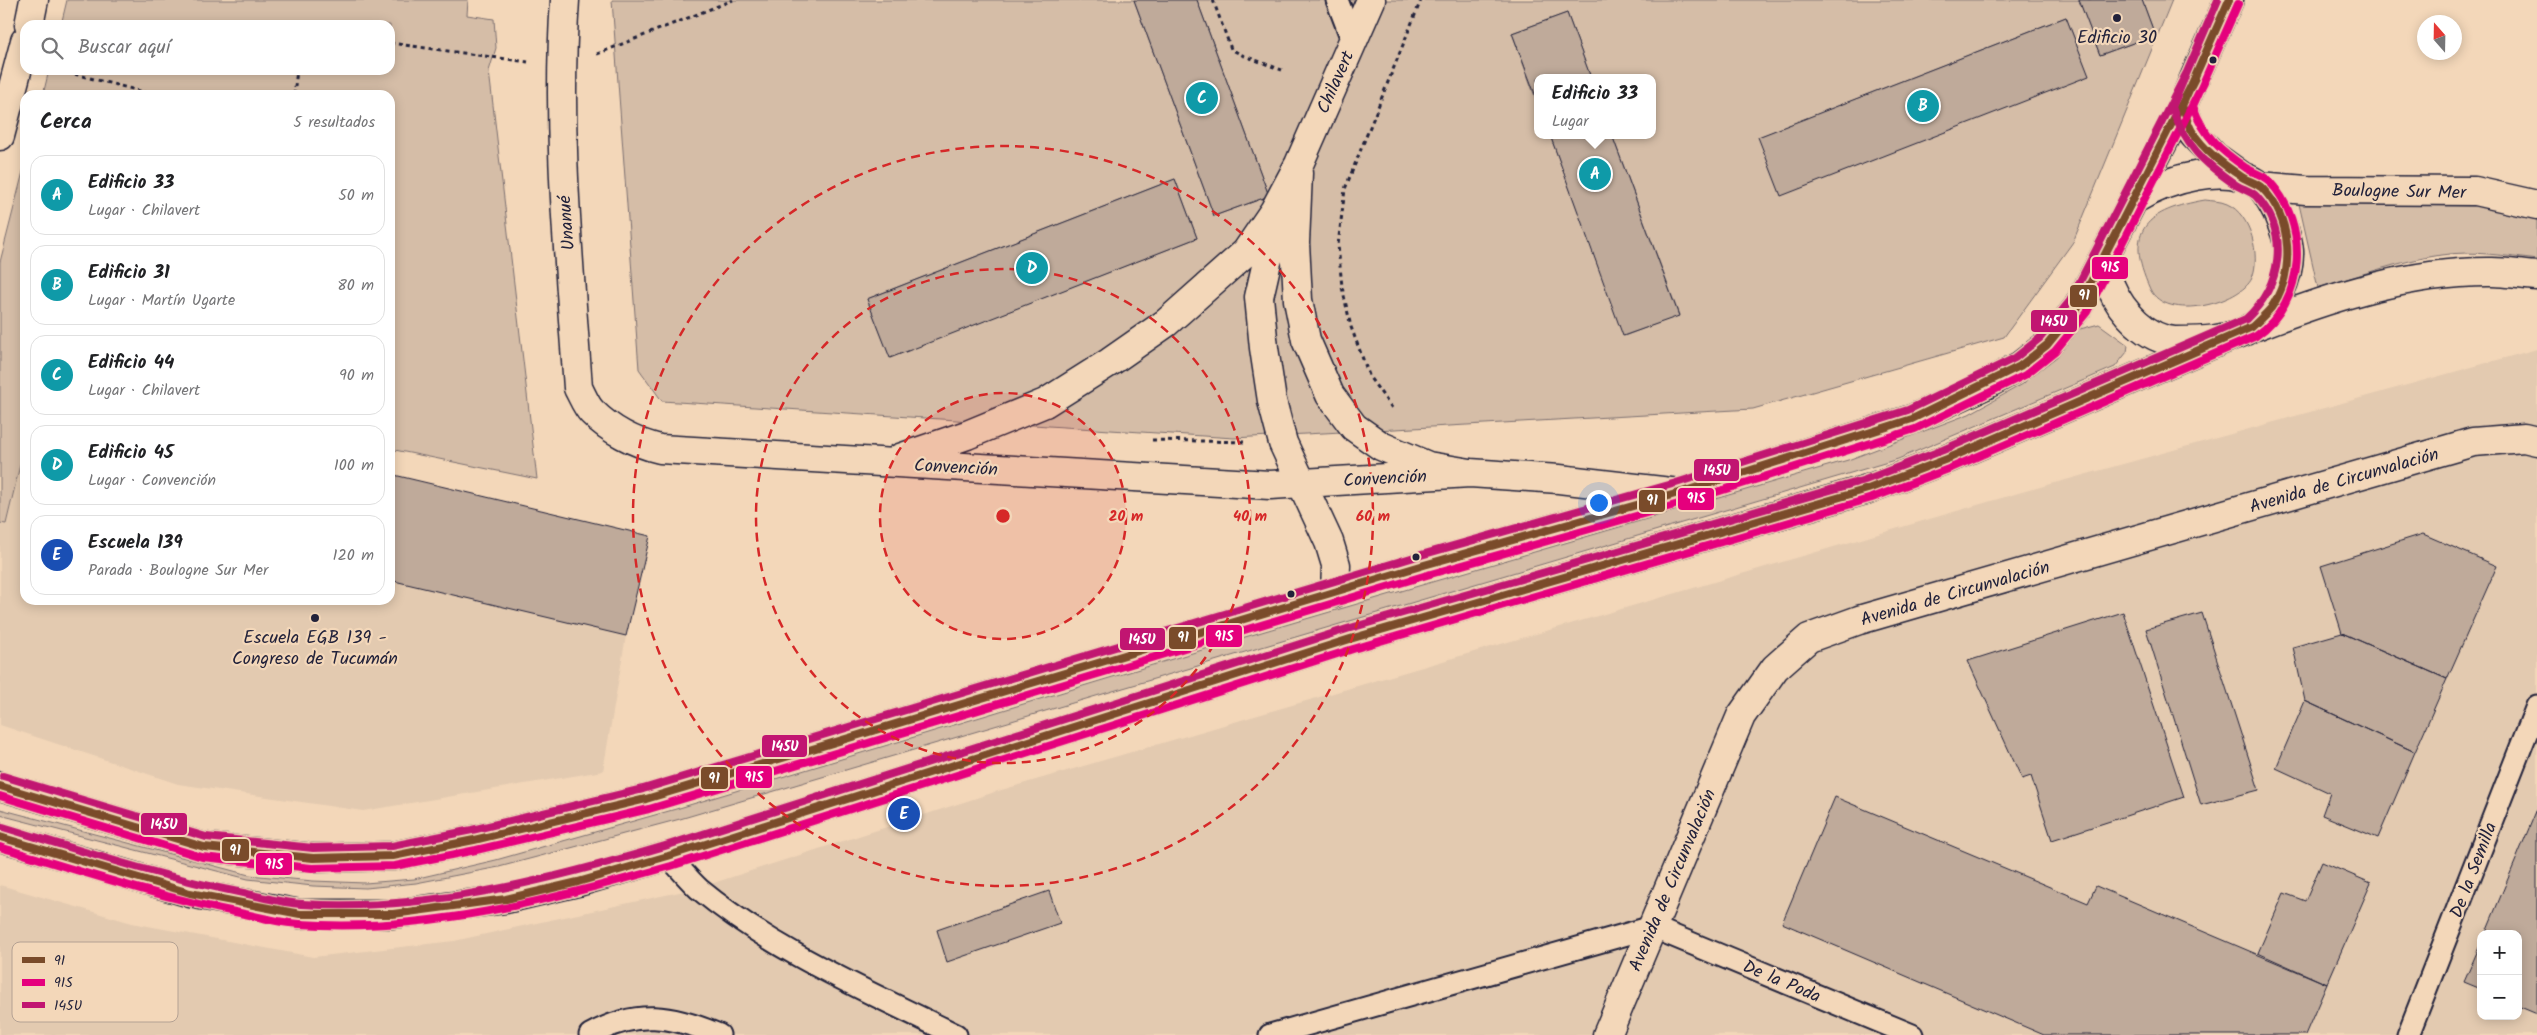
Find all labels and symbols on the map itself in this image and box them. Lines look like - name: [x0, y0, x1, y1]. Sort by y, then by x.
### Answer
- marker: Edificio 30: [2111, 12, 2123, 24]
- north arrow: [2417, 15, 2462, 60]
- place label: Edificio 30: [2077, 24, 2157, 53]
- street label: Chilavert: [1310, 46, 1363, 119]
- unlabelled marker: [2208, 55, 2218, 65]
- pin: C: [1186, 79, 1218, 117]
- pin: B: [1907, 87, 1939, 125]
- pin: A: [1579, 155, 1611, 193]
- street label: Boulogne Sur Mer: [2332, 177, 2467, 208]
- street label: Unanué: [551, 193, 584, 251]
- pin: D: [1016, 249, 1048, 287]
- line badge: 91S: [2091, 256, 2129, 280]
- text: 91S: [2100, 257, 2120, 279]
- line badge: 91: [2069, 284, 2098, 308]
- text: 91: [2078, 285, 2090, 307]
- line badge: 145U: [2030, 309, 2078, 333]
- text: 145U: [2040, 311, 2068, 333]
- street label: Avenida de Circunvalación: [2246, 441, 2442, 522]
- street label: Convención: [913, 452, 999, 485]
- line badge: 145U: [1693, 458, 1740, 482]
- text: 145U: [1703, 460, 1731, 482]
- street label: Convención: [1342, 463, 1428, 496]
- line badge: 91S: [1677, 487, 1715, 511]
- text: 91S: [1686, 488, 1706, 510]
- line badge: 91: [1638, 489, 1666, 513]
- your location: [1586, 490, 1612, 516]
- text: 91: [1646, 490, 1658, 512]
- text: 20 m: [1109, 505, 1143, 529]
- text: 40 m: [1233, 505, 1267, 529]
- text: 60 m: [1356, 505, 1390, 529]
- centre of rings: [994, 507, 1012, 525]
- unlabelled marker: [1411, 552, 1421, 562]
- street label: Avenida de Circunvalación: [1857, 554, 2053, 635]
- unlabelled marker: [1286, 589, 1296, 599]
- marker: Escuela EGB 139 - Congreso de Tucumán: [309, 612, 321, 624]
- place label: Escuela EGB 139 - Congreso de Tucumán: [232, 624, 398, 674]
- line badge: 91S: [1205, 624, 1243, 648]
- line badge: 91: [1168, 626, 1197, 650]
- text: 91S: [1214, 626, 1234, 648]
- line badge: 145U: [1119, 627, 1166, 651]
- text: 91: [1177, 627, 1189, 649]
- text: 145U: [1128, 629, 1156, 651]
- line badge: 145U: [761, 734, 808, 758]
- text: 145U: [771, 736, 799, 758]
- line badge: 91S: [735, 765, 773, 789]
- line badge: 91: [700, 766, 729, 790]
- text: 91S: [744, 767, 764, 789]
- text: 91: [708, 768, 720, 790]
- street label: Avenida de Circunvalación: [1622, 785, 1725, 976]
- pin: E: [888, 795, 920, 833]
- line badge: 145U: [140, 812, 188, 836]
- text: 145U: [150, 814, 178, 836]
- street label: De la Semilla: [2443, 818, 2506, 923]
- line badge: 91: [221, 838, 250, 862]
- text: 91: [229, 840, 241, 862]
- line badge: 91S: [255, 852, 293, 876]
- text: 91S: [264, 854, 284, 876]
- legend: [12, 942, 178, 1022]
- text: 91: [54, 950, 65, 972]
- street label: De la Poda: [1738, 953, 1825, 1012]
- text: 91S: [54, 972, 73, 994]
- text: 145U: [54, 995, 82, 1017]

